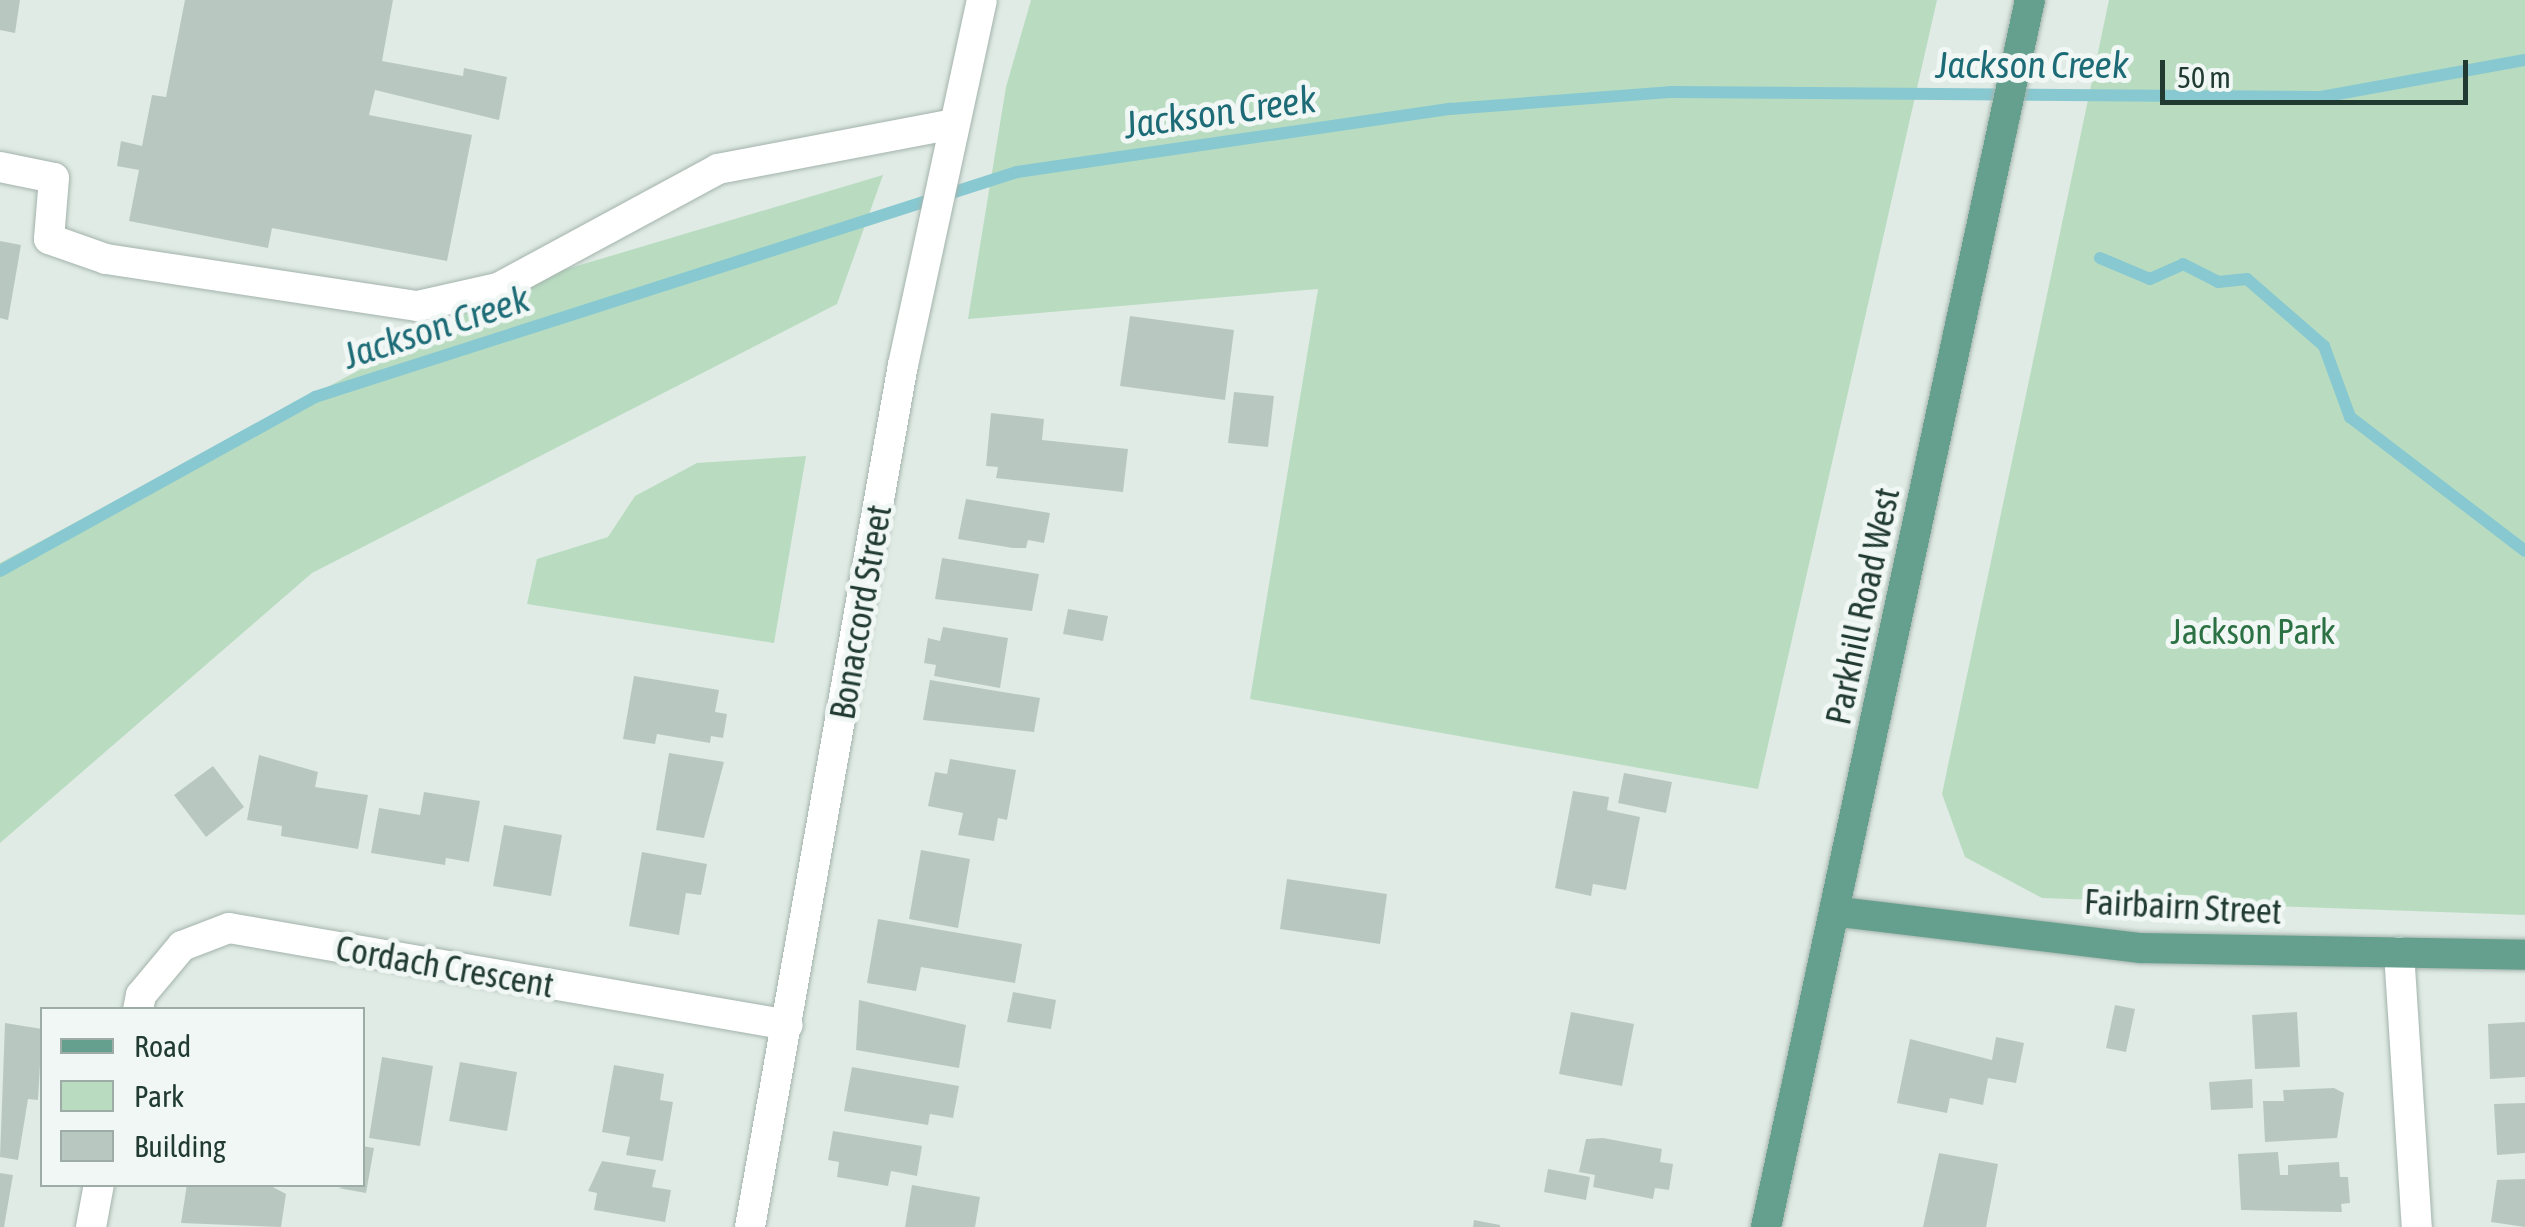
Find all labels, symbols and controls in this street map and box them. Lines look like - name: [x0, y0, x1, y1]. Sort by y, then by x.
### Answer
- scale bar: [2165, 40, 2472, 102]
- water label: Jackson Creek: [1935, 42, 2129, 88]
- text: 50 m: [2177, 60, 2231, 94]
- water label: Jackson Creek: [1121, 76, 1319, 148]
- water label: Jackson Creek: [337, 275, 535, 379]
- street label: Parkhill Road West: [1816, 484, 1908, 728]
- street label: Bonaccord Street: [820, 501, 900, 723]
- park label: Jackson Park: [2171, 610, 2335, 652]
- street label: Fairbairn Street: [2083, 880, 2283, 932]
- street label: Cordach Crescent: [333, 926, 557, 1006]
- legend: [40, 1007, 365, 1187]
- text: Road: [134, 1029, 191, 1063]
- text: Park: [134, 1079, 184, 1113]
- text: Building: [134, 1129, 226, 1163]

